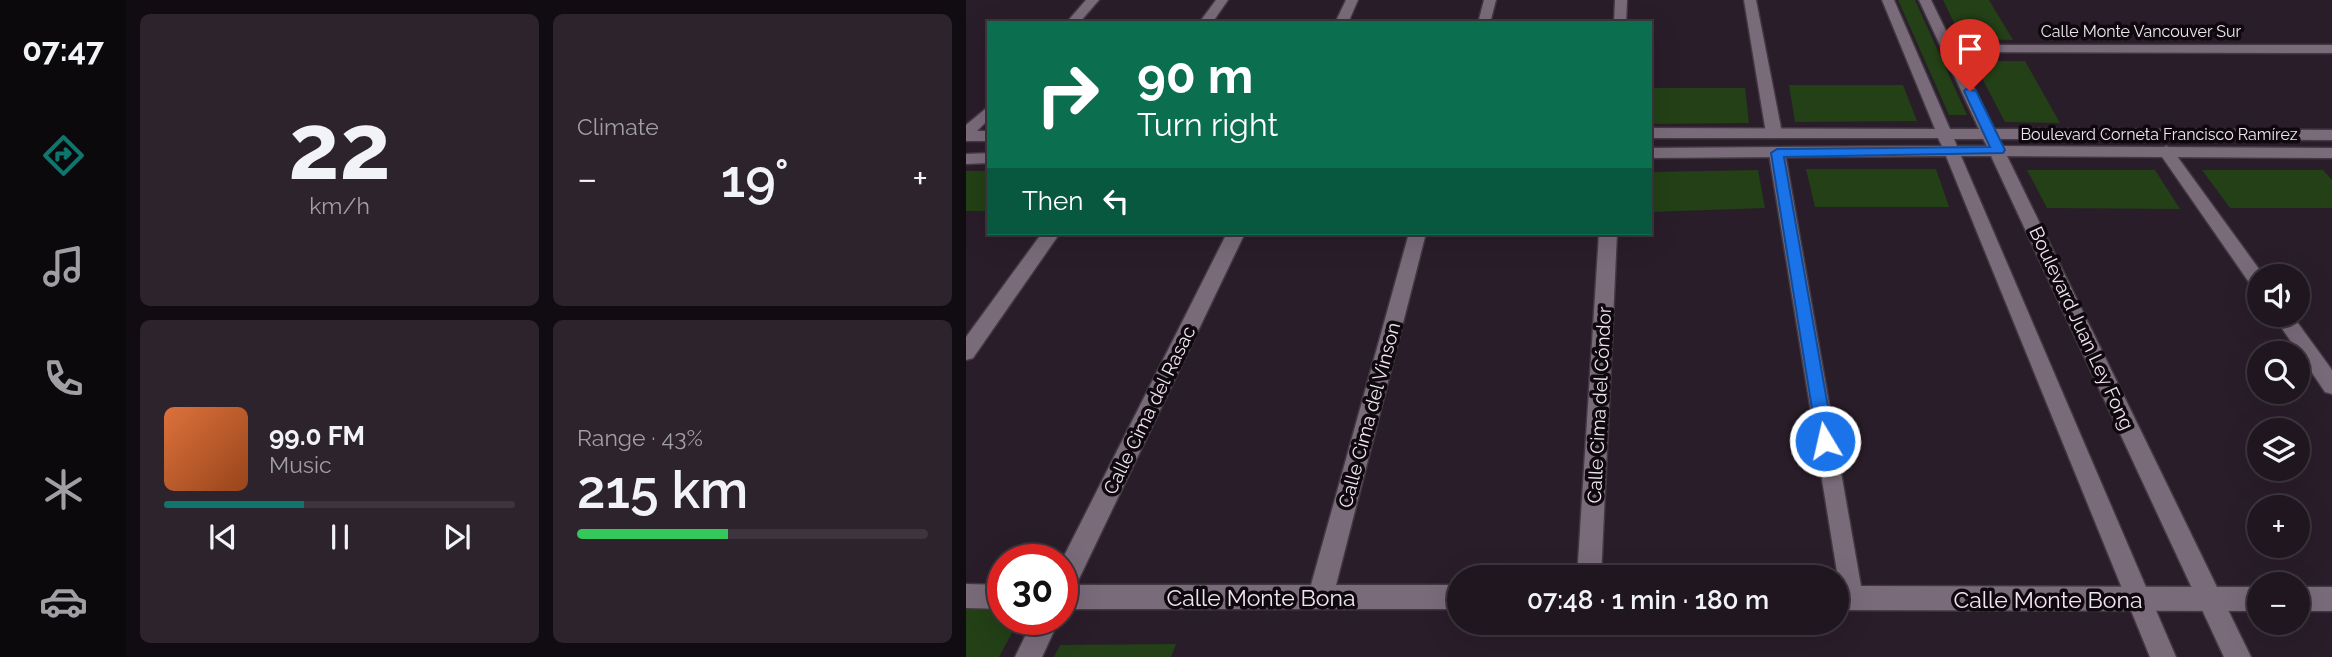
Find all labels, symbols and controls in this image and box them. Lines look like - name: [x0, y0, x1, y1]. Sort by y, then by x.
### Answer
- pin: [1940, 19, 2000, 91]
- street label: Calle Monte Vancouver Sur: [2041, 22, 2242, 41]
- icon: arrive: [1951, 30, 1989, 68]
- text: 07:47: [22, 31, 104, 68]
- text: 90 m: [1137, 47, 1253, 104]
- icon: right: [1022, 49, 1113, 140]
- text: 22: [288, 93, 391, 200]
- text: Turn right: [1137, 106, 1278, 143]
- text: Climate: [577, 113, 659, 140]
- street label: Boulevard Corneta Francisco Ramírez: [2020, 125, 2298, 144]
- icon: directions: [39, 131, 88, 180]
- text: 19°: [721, 148, 789, 209]
- text: −: [577, 156, 597, 201]
- text: +: [912, 156, 928, 201]
- icon: left: [1097, 182, 1135, 220]
- text: Then: [1022, 186, 1083, 216]
- text: km/h: [309, 192, 370, 219]
- street label: Boulevard Juan Ley Fong: [2025, 223, 2139, 433]
- icon: music: [39, 242, 88, 291]
- map controls: [2247, 264, 2310, 635]
- button: sound: [2247, 264, 2310, 327]
- street label: Calle Cima del Cóndor: [1583, 306, 1615, 504]
- street label: Calle Cima del Vinson: [1334, 320, 1404, 510]
- street label: Calle Cima del Rasac: [1099, 322, 1199, 498]
- button: search: [2247, 341, 2310, 404]
- icon: phone: [39, 354, 88, 403]
- position arrow: [1788, 404, 1862, 478]
- button: layers: [2247, 418, 2310, 481]
- text: 99.0 FM: [269, 421, 365, 451]
- text: Range · 43%: [577, 424, 703, 451]
- text: Music: [269, 451, 332, 478]
- text: 215 km: [577, 459, 748, 520]
- icon: climate: [39, 465, 88, 514]
- button: +: [2247, 495, 2310, 558]
- icon: previous: [204, 518, 242, 556]
- icon: pause: [321, 518, 359, 556]
- icon: next: [438, 518, 476, 556]
- speed limit sign: 30: [987, 544, 1078, 635]
- button: −: [2247, 572, 2310, 635]
- icon: car: [39, 577, 88, 626]
- street label: Calle Monte Bona: [1167, 584, 1355, 611]
- text: 07:48 · 1 min · 180 m: [1527, 585, 1769, 615]
- street label: Calle Monte Bona: [1954, 586, 2142, 613]

